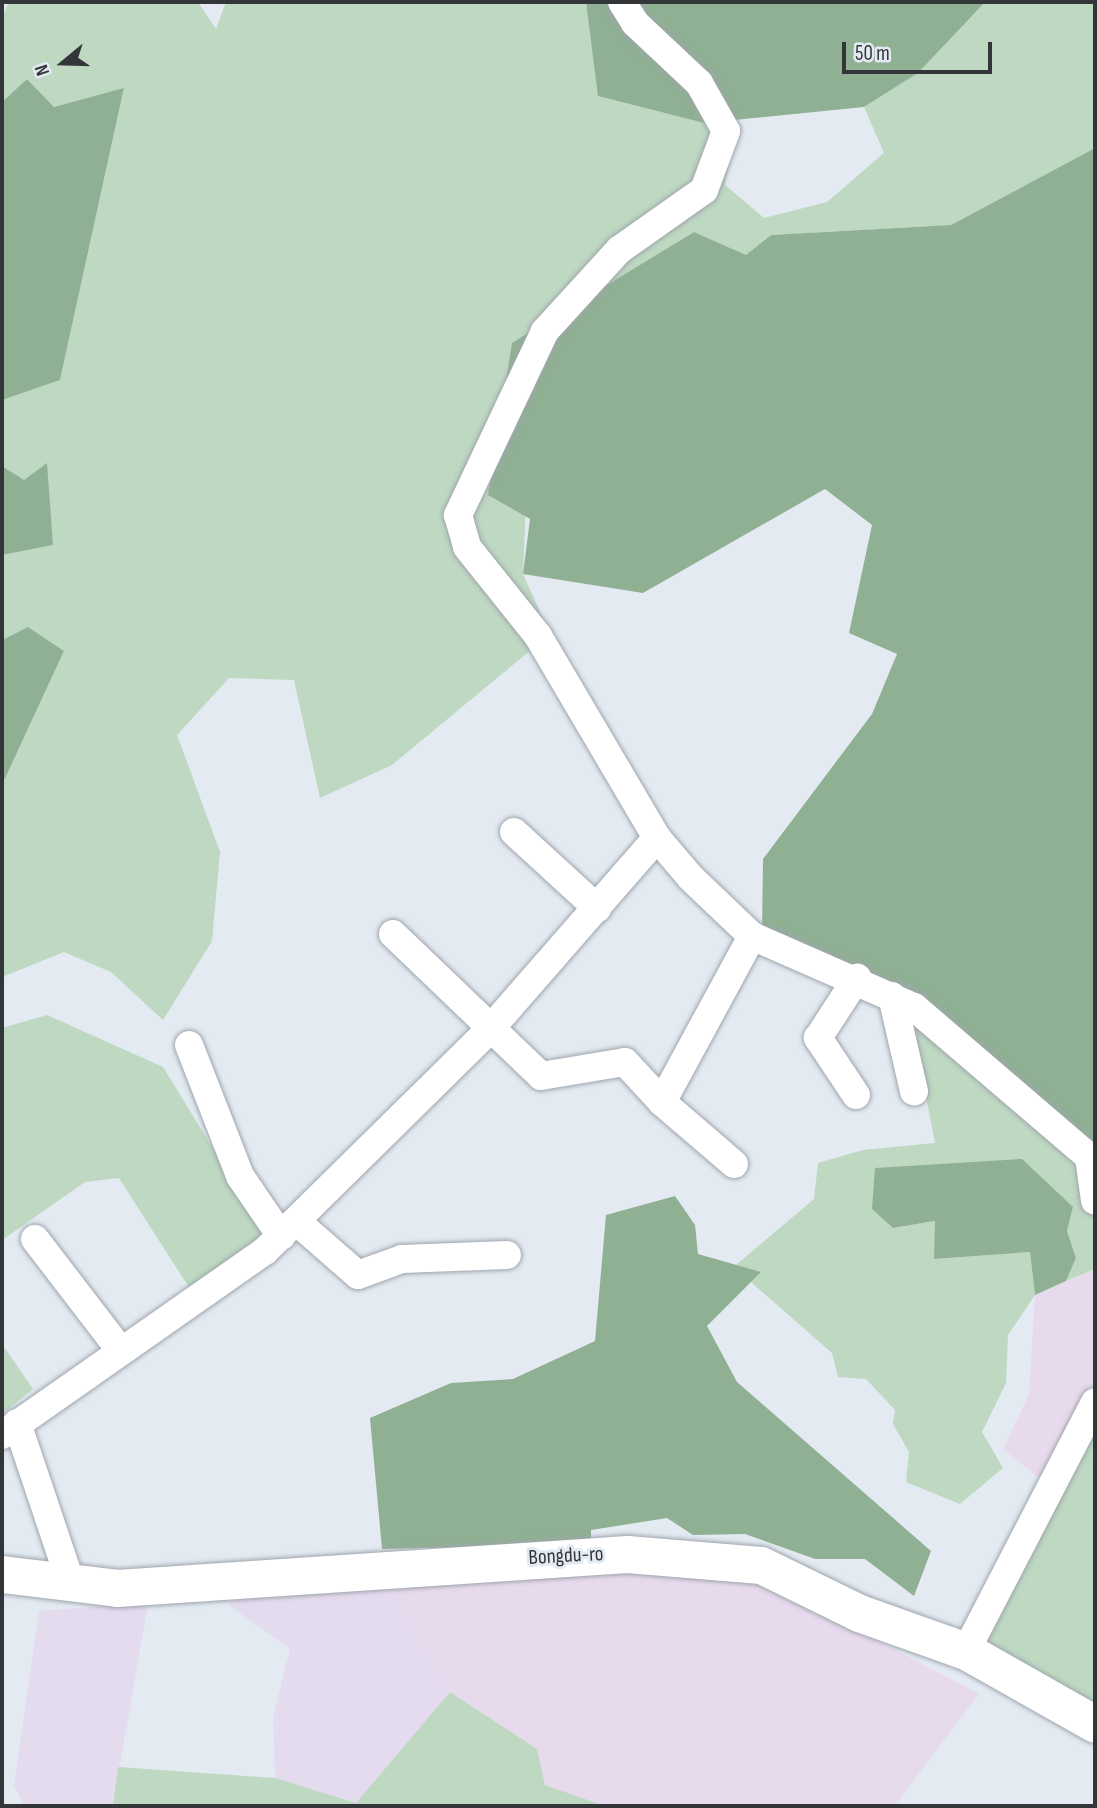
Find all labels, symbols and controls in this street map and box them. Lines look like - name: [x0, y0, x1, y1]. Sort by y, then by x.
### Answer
- north arrow: [28, 28, 98, 98]
- scale bar: [845, 28, 996, 72]
- text: 50 m: [855, 41, 890, 66]
- text: N: [30, 61, 55, 79]
- street label: Bongdu-ro: [528, 1541, 604, 1571]

